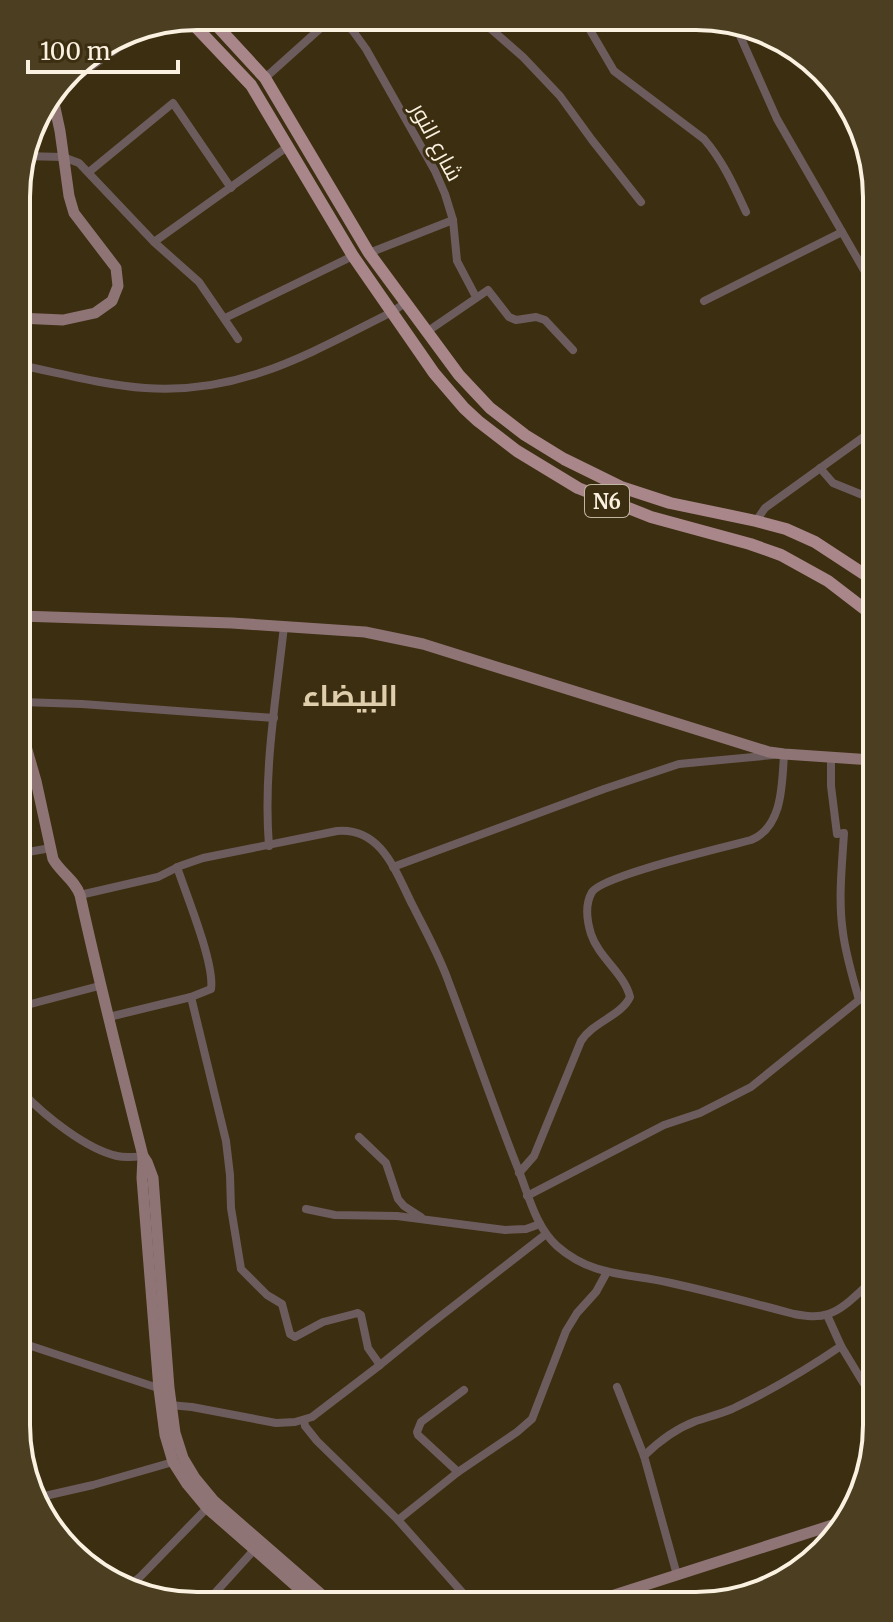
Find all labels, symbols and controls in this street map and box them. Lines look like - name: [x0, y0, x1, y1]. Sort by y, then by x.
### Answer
- scale bar: [28, 24, 178, 74]
- text: 100 m: [40, 36, 111, 67]
- street label: شارع النور: [403, 96, 469, 186]
- road number: N6: [585, 485, 629, 517]
- district label: البيضاء: [302, 676, 398, 714]

